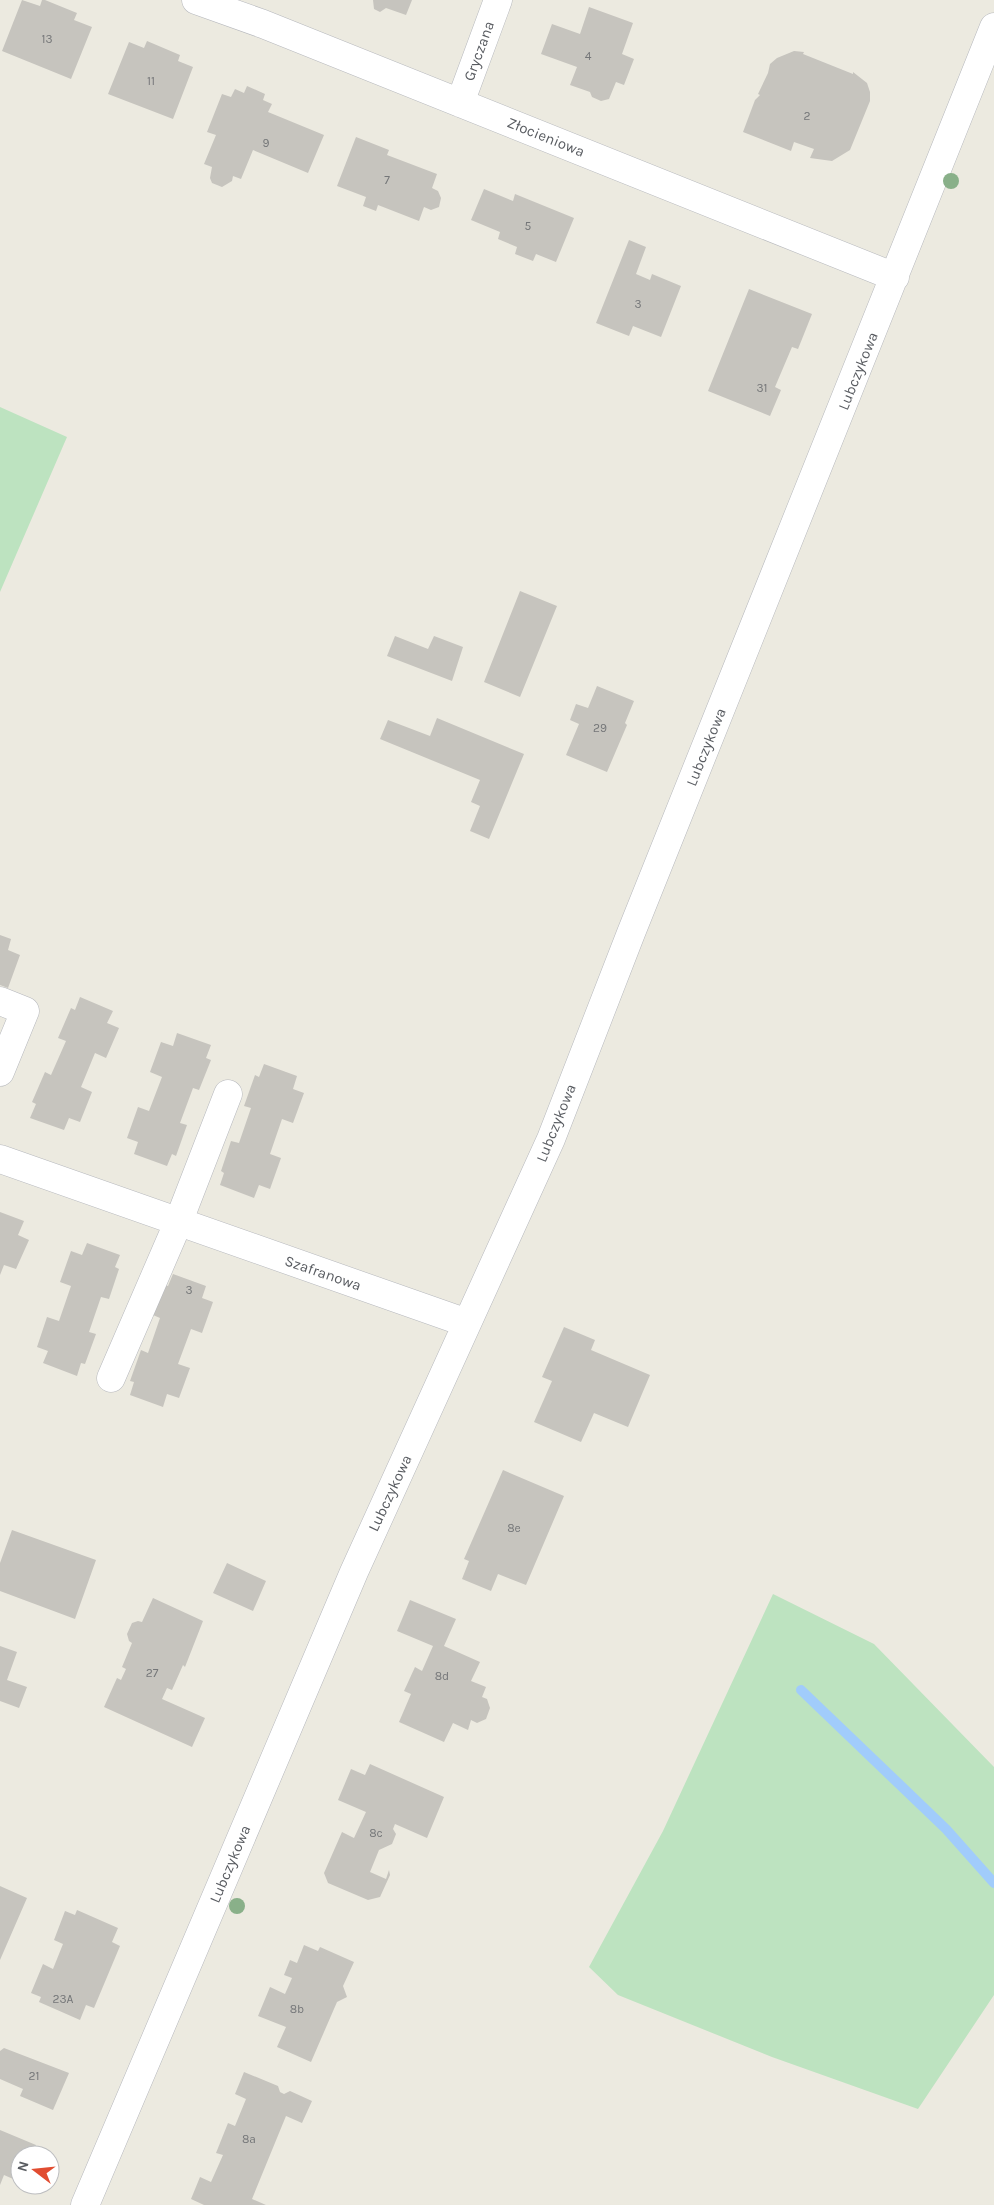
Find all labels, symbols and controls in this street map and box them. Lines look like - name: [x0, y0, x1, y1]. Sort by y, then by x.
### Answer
- street label: Gryczana: [460, 19, 498, 83]
- house number: 13: [41, 32, 53, 46]
- house number: 4: [585, 49, 592, 63]
- house number: 11: [147, 74, 155, 88]
- house number: 2: [804, 109, 811, 123]
- street label: Złocieniowa: [505, 113, 587, 161]
- house number: 9: [263, 136, 270, 150]
- house number: 7: [384, 173, 390, 187]
- house number: 5: [525, 219, 532, 233]
- house number: 3: [634, 297, 642, 311]
- street label: Lubczykowa: [834, 329, 882, 413]
- house number: 31: [756, 381, 768, 395]
- street label: Lubczykowa: [682, 705, 730, 789]
- house number: 29: [593, 721, 607, 735]
- street label: Lubczykowa: [532, 1081, 580, 1165]
- street label: Szafranowa: [282, 1252, 364, 1294]
- house number: 3: [185, 1283, 193, 1297]
- street label: Lubczykowa: [364, 1452, 416, 1534]
- house number: 8e: [507, 1521, 521, 1535]
- house number: 27: [146, 1666, 159, 1680]
- house number: 8d: [435, 1669, 449, 1683]
- street label: Lubczykowa: [206, 1822, 254, 1906]
- house number: 8c: [369, 1826, 383, 1840]
- house number: 23A: [53, 1992, 74, 2006]
- house number: 8b: [290, 2002, 304, 2016]
- house number: 21: [29, 2069, 39, 2083]
- house number: 8a: [242, 2132, 256, 2146]
- north arrow: [10, 2145, 60, 2195]
- text: N: [13, 2159, 33, 2174]

